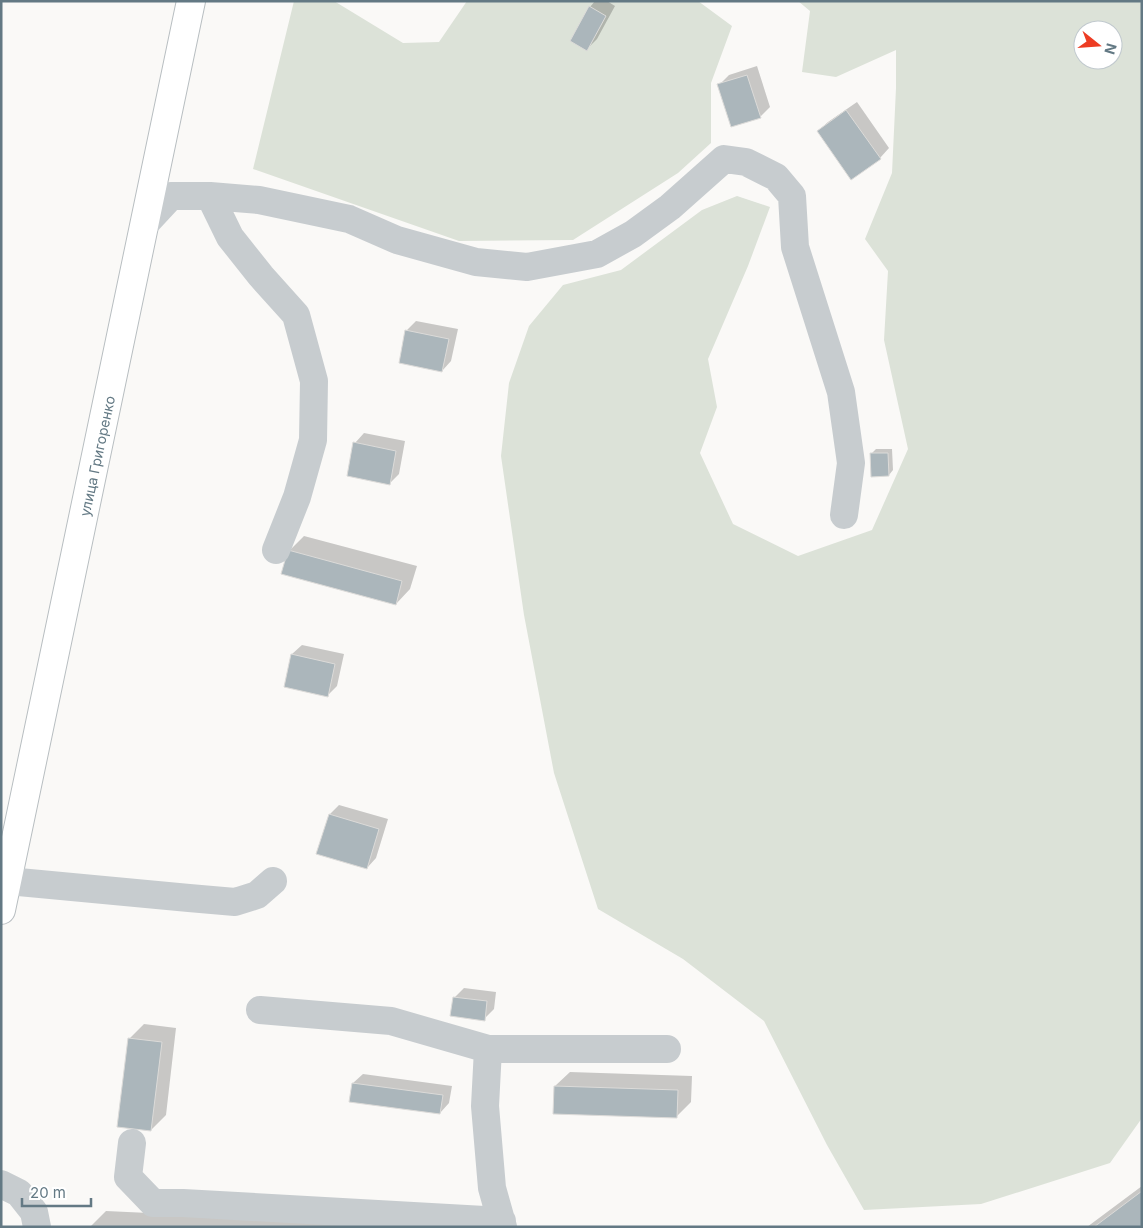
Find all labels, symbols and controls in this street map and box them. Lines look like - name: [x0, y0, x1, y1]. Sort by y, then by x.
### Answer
- north arrow: [1073, 20, 1123, 70]
- text: N: [1101, 41, 1121, 57]
- street label: улица Григоренко: [76, 394, 118, 518]
- scale bar: [22, 1176, 91, 1208]
- text: 20 m: [30, 1183, 66, 1202]

